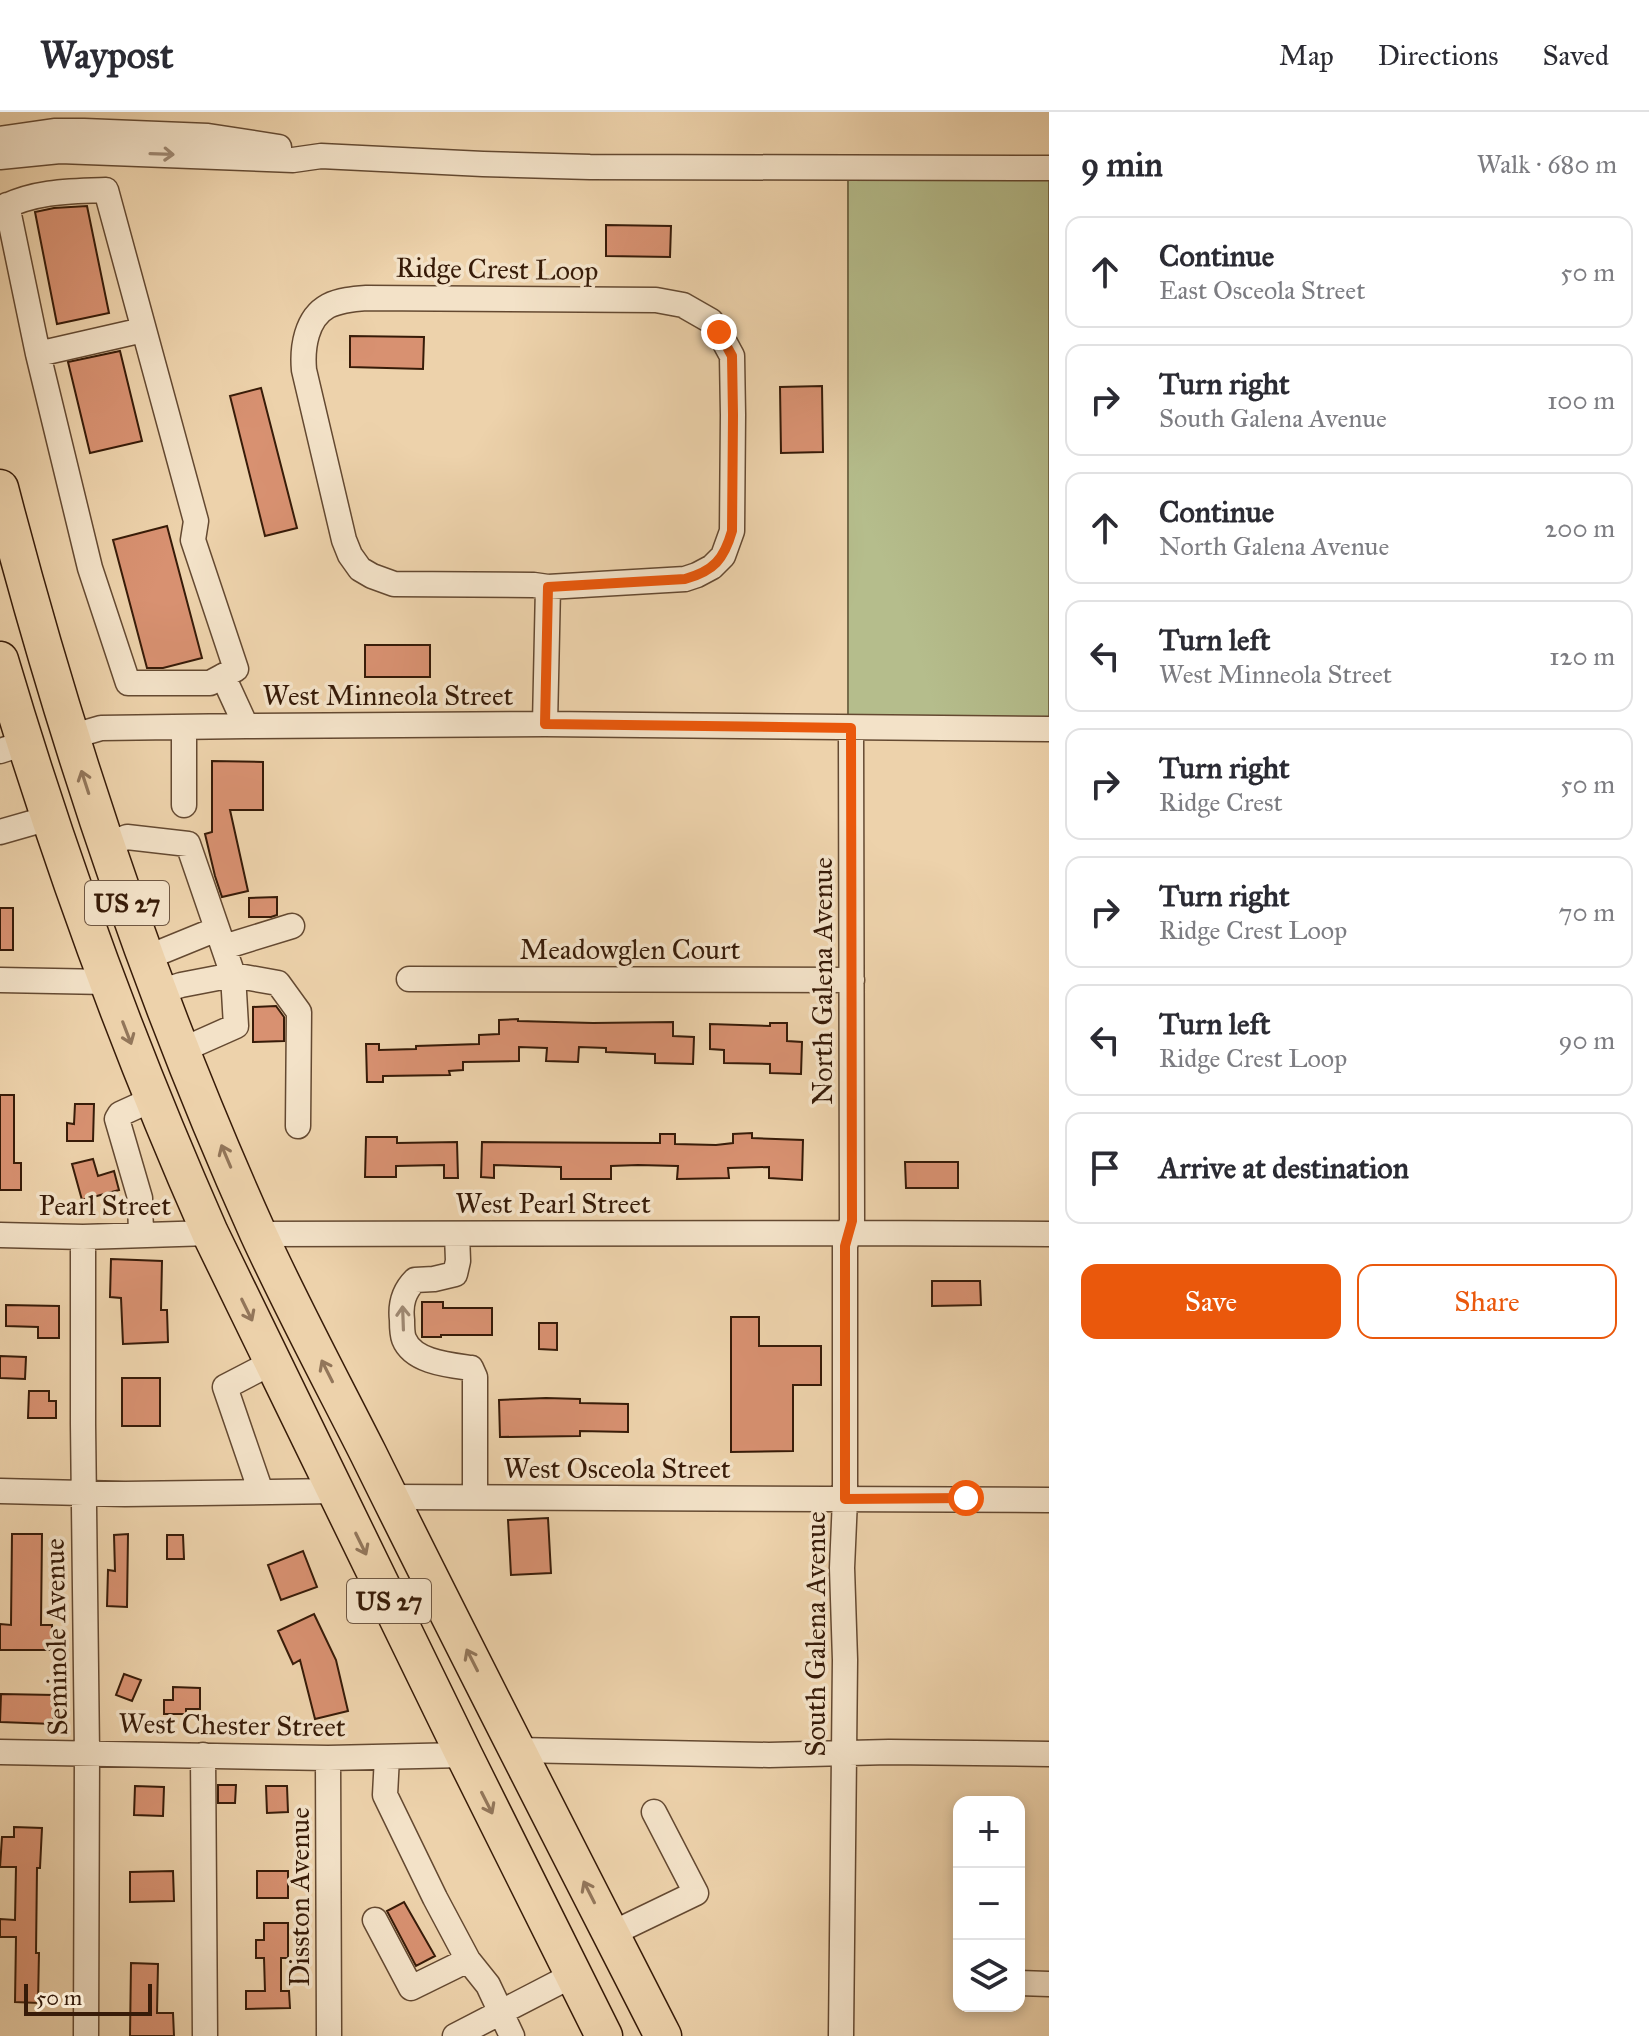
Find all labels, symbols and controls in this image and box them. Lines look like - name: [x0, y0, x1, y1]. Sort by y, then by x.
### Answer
- text: Waypost: [40, 32, 173, 78]
- text: Map: [1279, 38, 1334, 73]
- text: Directions: [1378, 38, 1499, 73]
- text: Saved: [1543, 38, 1609, 73]
- text: 9 min: [1081, 144, 1163, 185]
- one-way arrow: [148, 147, 175, 162]
- text: Walk · 680 m: [1477, 148, 1617, 180]
- text: Continue: [1159, 238, 1274, 274]
- street label: Ridge Crest Loop: [395, 250, 599, 288]
- icon: ahead: [1083, 250, 1127, 294]
- text: 50 m: [1560, 256, 1615, 288]
- text: East Osceola Street: [1159, 274, 1365, 306]
- route end: [701, 314, 737, 350]
- text: Turn right: [1159, 366, 1290, 402]
- icon: right: [1083, 378, 1127, 422]
- text: 100 m: [1547, 384, 1615, 416]
- text: South Galena Avenue: [1159, 402, 1387, 434]
- text: Continue: [1159, 494, 1274, 530]
- icon: ahead: [1083, 506, 1127, 550]
- text: 200 m: [1544, 512, 1615, 544]
- text: North Galena Avenue: [1159, 530, 1389, 562]
- text: Turn left: [1159, 622, 1270, 658]
- icon: left: [1083, 634, 1127, 678]
- text: 120 m: [1549, 640, 1615, 672]
- text: West Minneola Street: [1159, 658, 1392, 690]
- street label: West Minneola Street: [263, 678, 514, 713]
- text: Turn right: [1159, 750, 1290, 786]
- icon: right: [1083, 762, 1127, 806]
- text: 50 m: [1560, 768, 1615, 800]
- one-way arrow: [77, 770, 92, 795]
- text: Ridge Crest: [1159, 786, 1283, 818]
- street label: North Galena Avenue: [805, 857, 840, 1105]
- text: Turn right: [1159, 878, 1290, 914]
- road number: US 27: [85, 881, 169, 925]
- icon: right: [1083, 890, 1127, 934]
- text: 70 m: [1559, 896, 1615, 928]
- text: Ridge Crest Loop: [1159, 914, 1347, 946]
- street label: Meadowglen Court: [520, 932, 740, 967]
- text: Turn left: [1159, 1006, 1270, 1042]
- icon: left: [1083, 1018, 1127, 1062]
- one-way arrow: [121, 1020, 135, 1045]
- text: 90 m: [1558, 1024, 1615, 1056]
- text: Ridge Crest Loop: [1159, 1042, 1347, 1074]
- one-way arrow: [217, 1145, 232, 1169]
- icon: arrive: [1083, 1146, 1127, 1190]
- text: Arrive at destination: [1159, 1150, 1409, 1186]
- street label: West Pearl Street: [455, 1186, 651, 1221]
- street label: Pearl Street: [39, 1188, 171, 1223]
- button: Save: [1081, 1264, 1341, 1339]
- button: Share: [1357, 1264, 1617, 1339]
- one-way arrow: [240, 1297, 256, 1321]
- one-way arrow: [395, 1305, 410, 1332]
- one-way arrow: [319, 1360, 334, 1384]
- street label: West Osceola Street: [503, 1451, 731, 1486]
- route start: [948, 1480, 984, 1516]
- street label: South Galena Avenue: [798, 1511, 833, 1757]
- one-way arrow: [354, 1531, 369, 1555]
- street label: Seminole Avenue: [37, 1538, 75, 1736]
- road number: US 27: [347, 1579, 431, 1623]
- one-way arrow: [463, 1648, 479, 1672]
- street label: West Chester Street: [118, 1706, 346, 1744]
- one-way arrow: [480, 1790, 495, 1814]
- map controls: [953, 1796, 1025, 2012]
- button: +: [953, 1796, 1025, 1868]
- street label: Disston Avenue: [282, 1807, 317, 1987]
- button: −: [953, 1868, 1025, 1940]
- one-way arrow: [581, 1880, 597, 1904]
- button: layers: [953, 1940, 1025, 2012]
- scale bar: [24, 1980, 152, 2016]
- text: 50 m: [36, 1984, 82, 2011]

